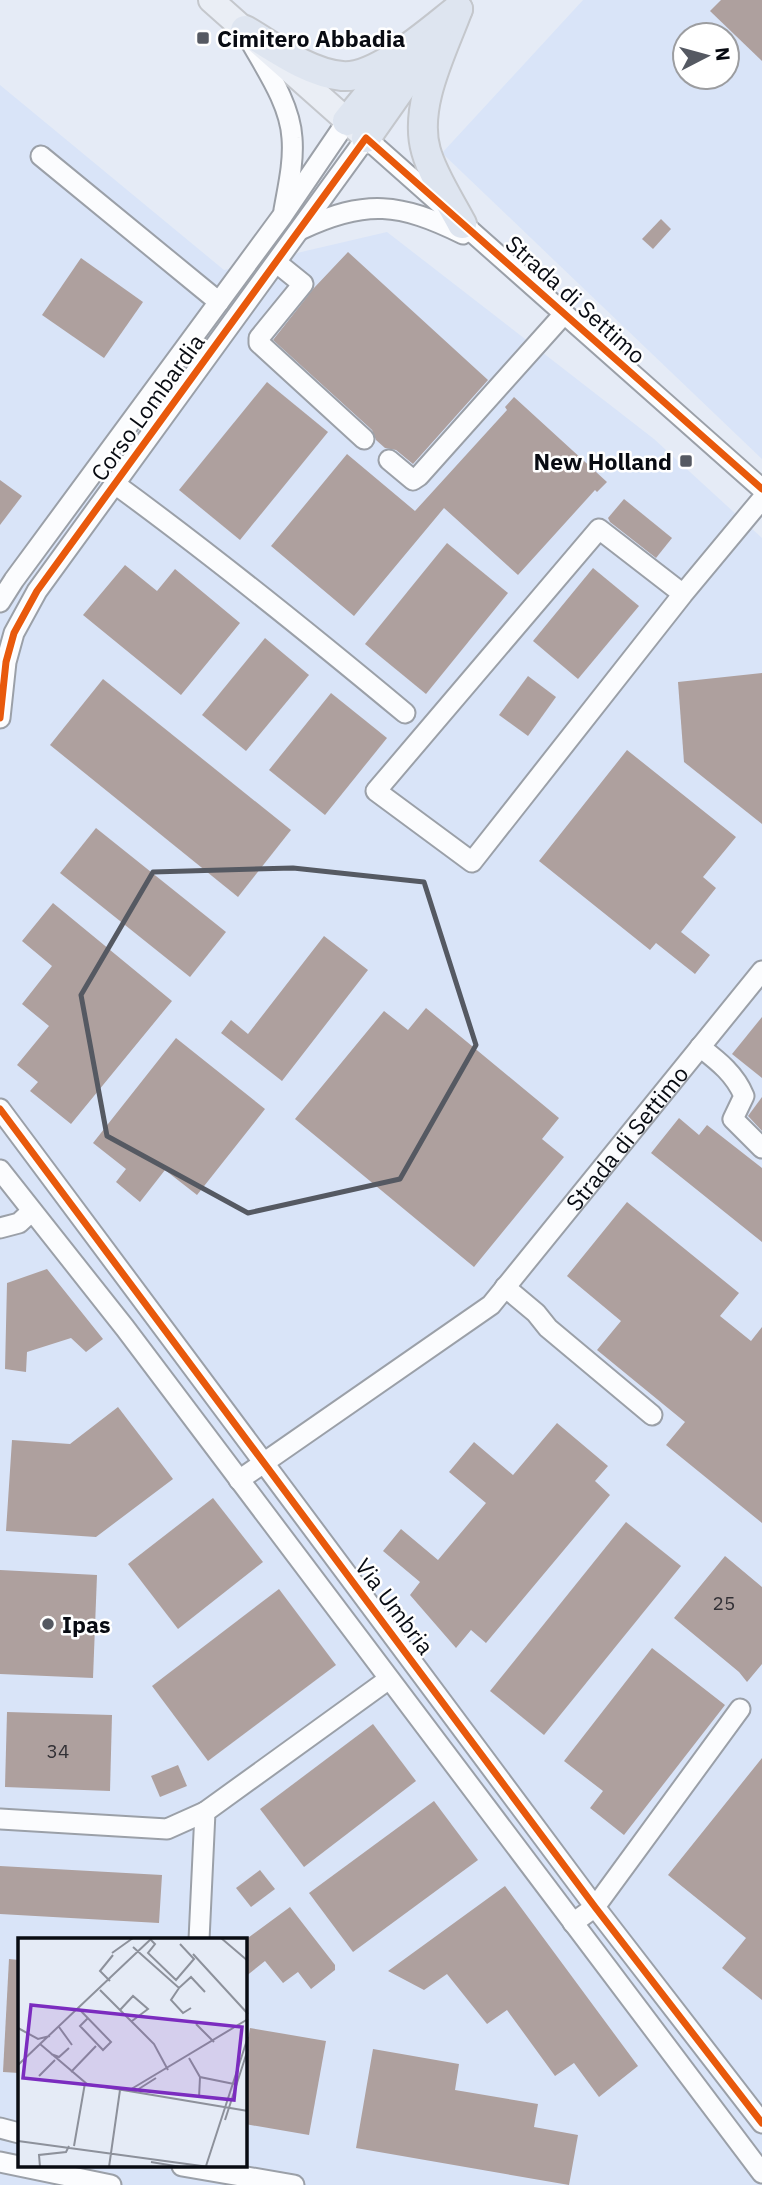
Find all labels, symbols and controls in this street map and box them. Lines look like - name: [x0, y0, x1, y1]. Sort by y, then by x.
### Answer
- north arrow: [671, 21, 741, 91]
- place label: Cimitero Abbadia: [217, 23, 405, 53]
- marker: Cimitero Abbadia: [195, 30, 211, 46]
- text: N: [710, 46, 736, 62]
- street label: Strada di Settimo: [500, 228, 652, 370]
- street label: Corso Lombardia: [84, 328, 210, 486]
- place label: New Holland: [534, 446, 672, 476]
- marker: New Holland: [678, 453, 694, 469]
- street label: Strada di Settimo: [559, 1059, 694, 1217]
- street label: Via Umbria: [349, 1552, 441, 1660]
- house number: 25: [713, 1591, 735, 1615]
- place label: Ipas: [62, 1609, 111, 1639]
- marker: Ipas: [40, 1616, 56, 1632]
- house number: 34: [47, 1739, 69, 1763]
- inset map: [18, 1938, 247, 2168]

